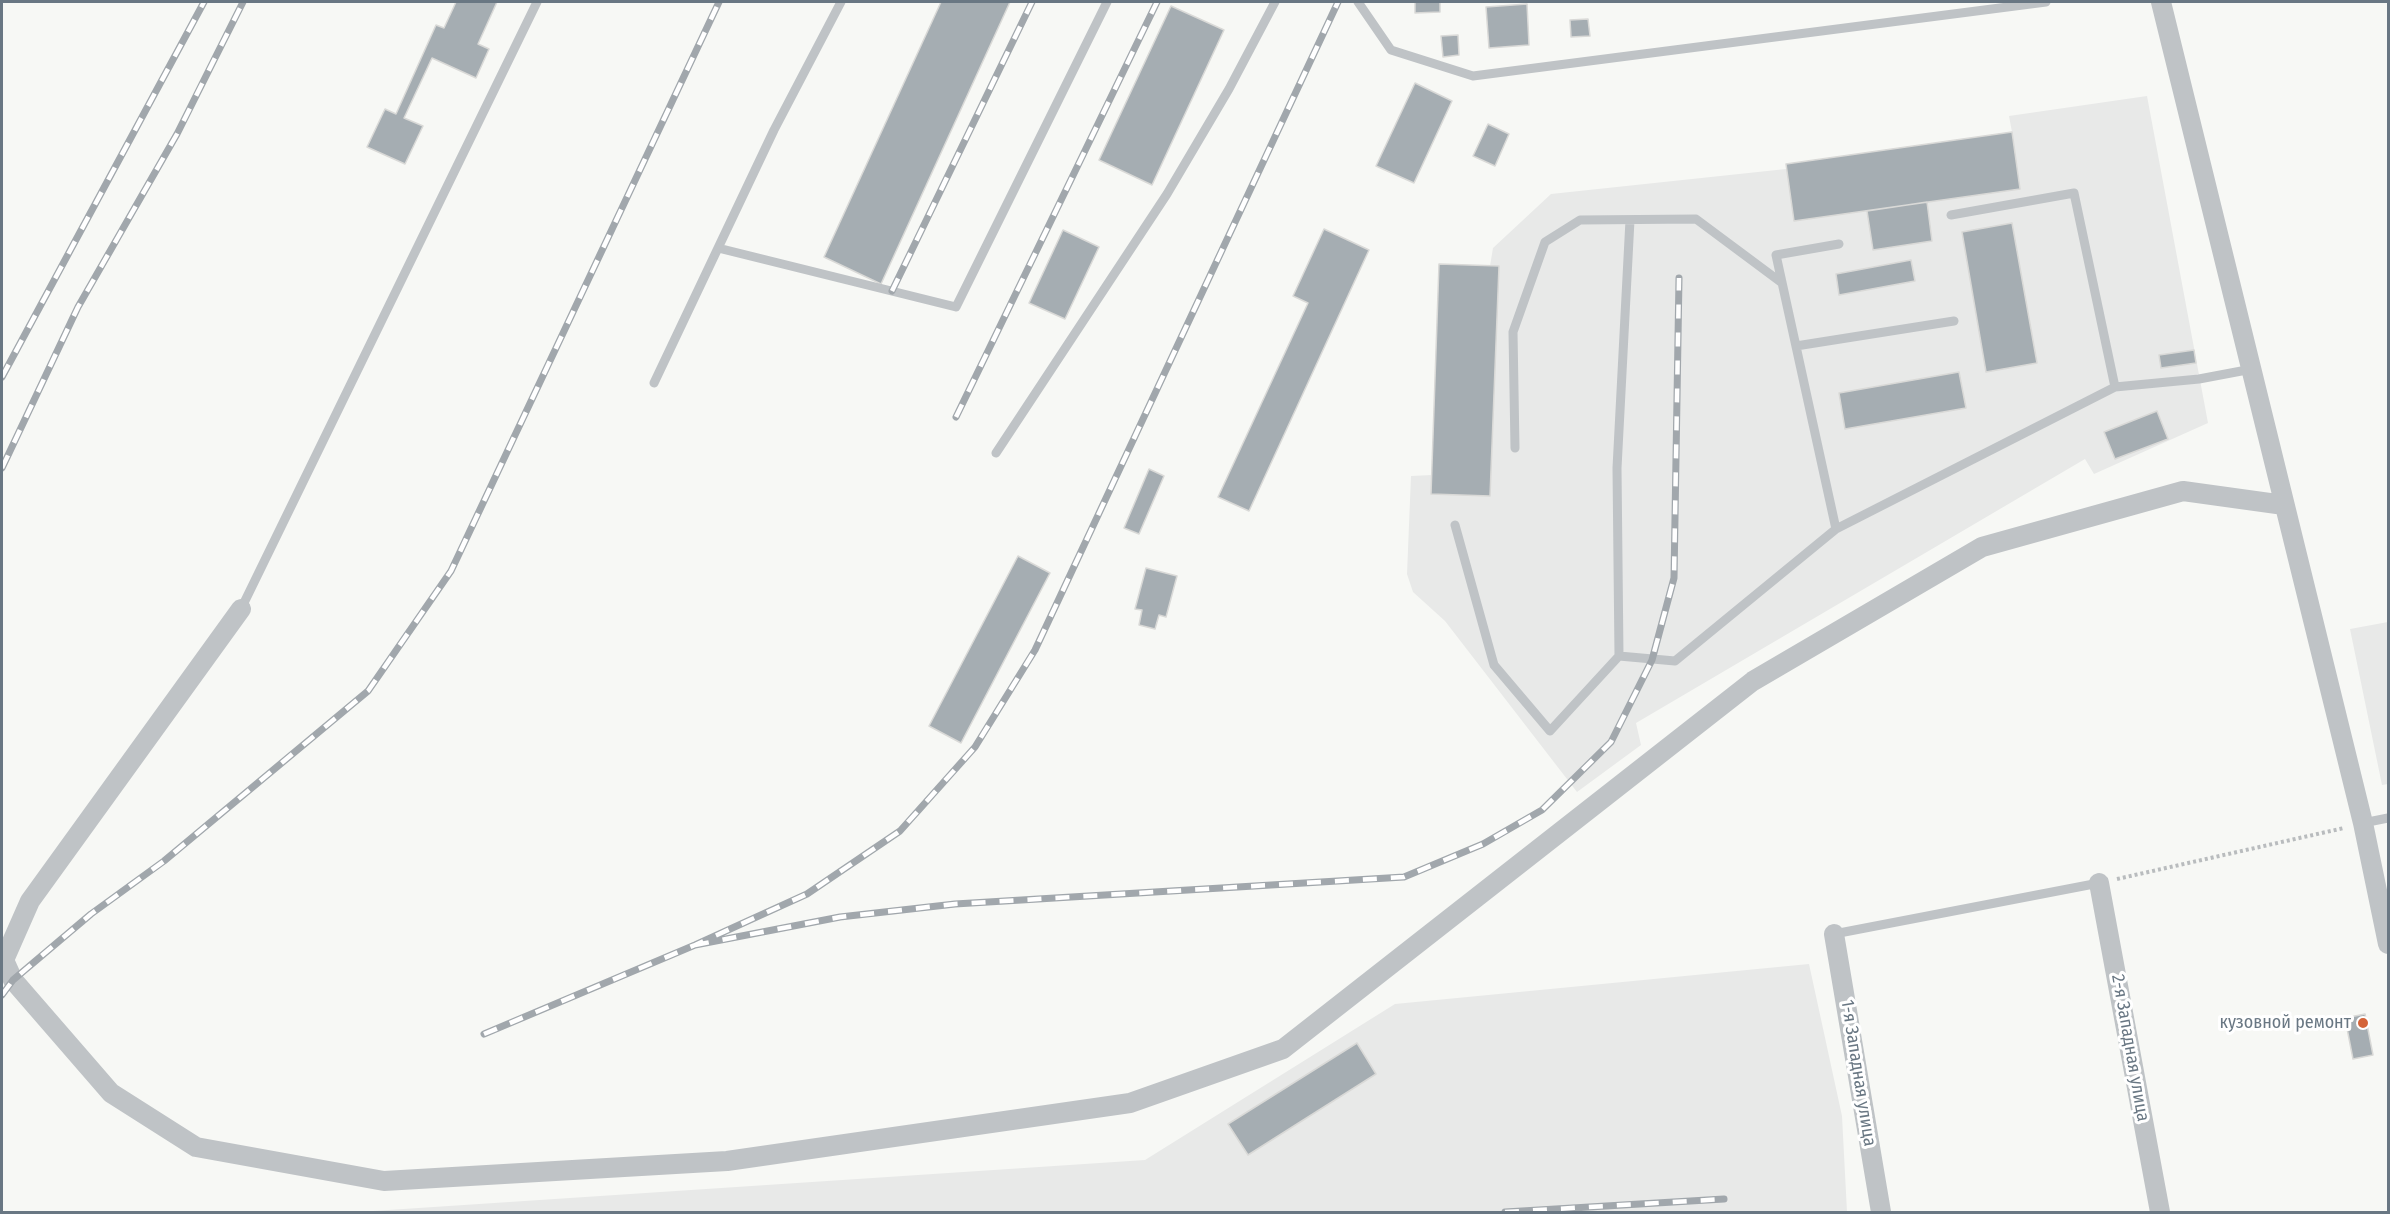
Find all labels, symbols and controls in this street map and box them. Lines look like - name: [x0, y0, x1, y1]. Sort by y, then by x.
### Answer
- street label: 2-я Западная улица: [2106, 973, 2154, 1123]
- street label: 1-я Западная улица: [1836, 998, 1880, 1148]
- place label: кузовной ремонт: [2219, 1012, 2351, 1034]
- marker: кузовной ремонт: [2356, 1016, 2370, 1030]

